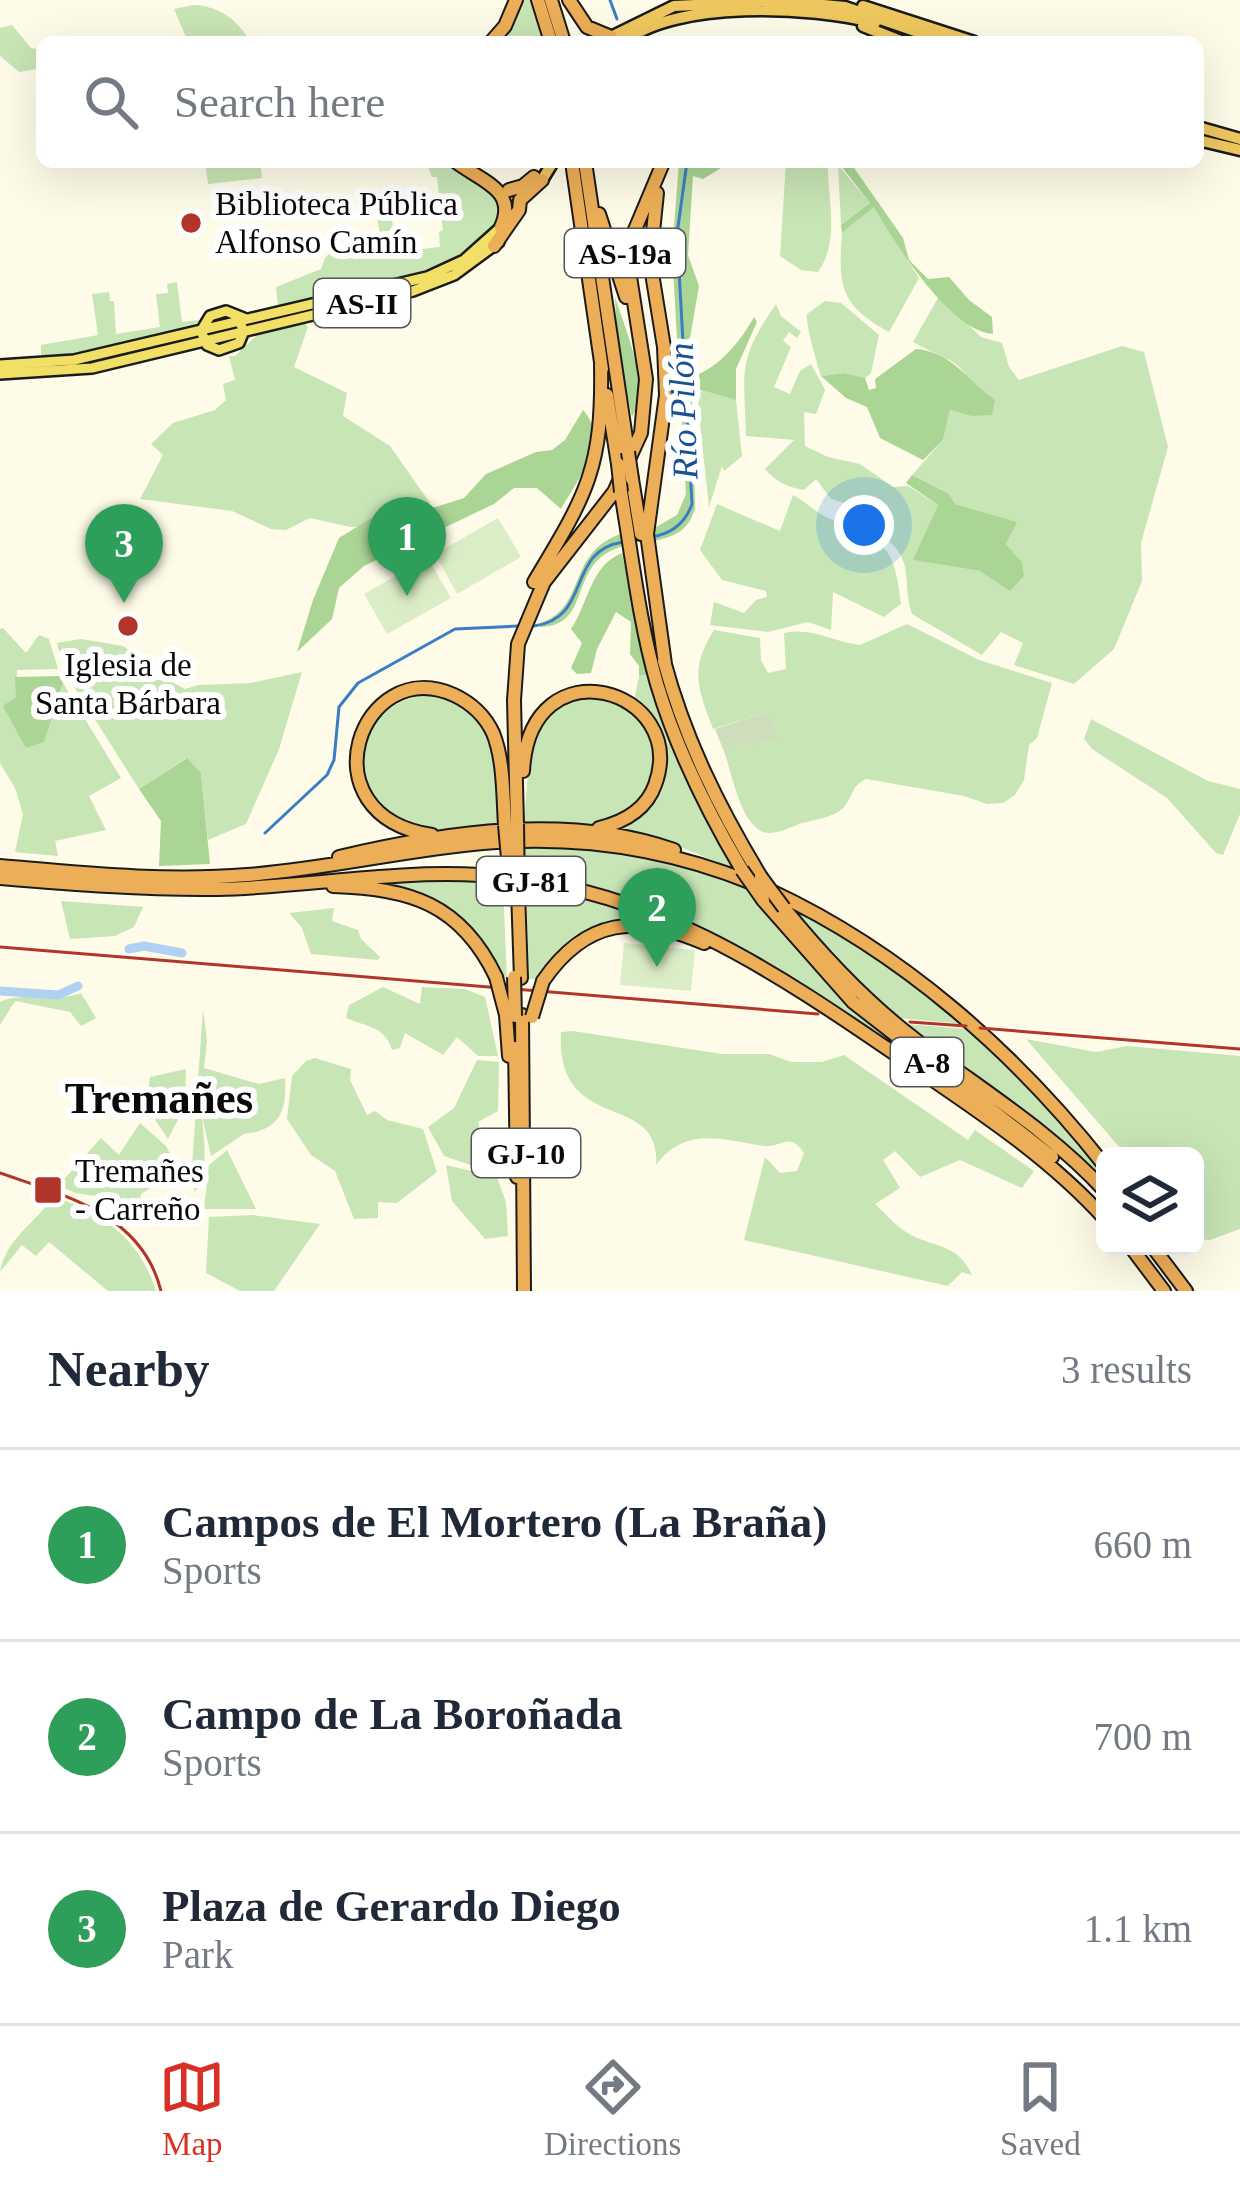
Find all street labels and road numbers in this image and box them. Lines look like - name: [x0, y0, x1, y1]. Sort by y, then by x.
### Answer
- road number: AS-19a: [565, 229, 685, 277]
- road number: AS-II: [314, 279, 410, 327]
- road number: GJ-81: [477, 857, 585, 905]
- road number: A-8: [891, 1038, 963, 1086]
- road number: GJ-10: [472, 1129, 580, 1177]

